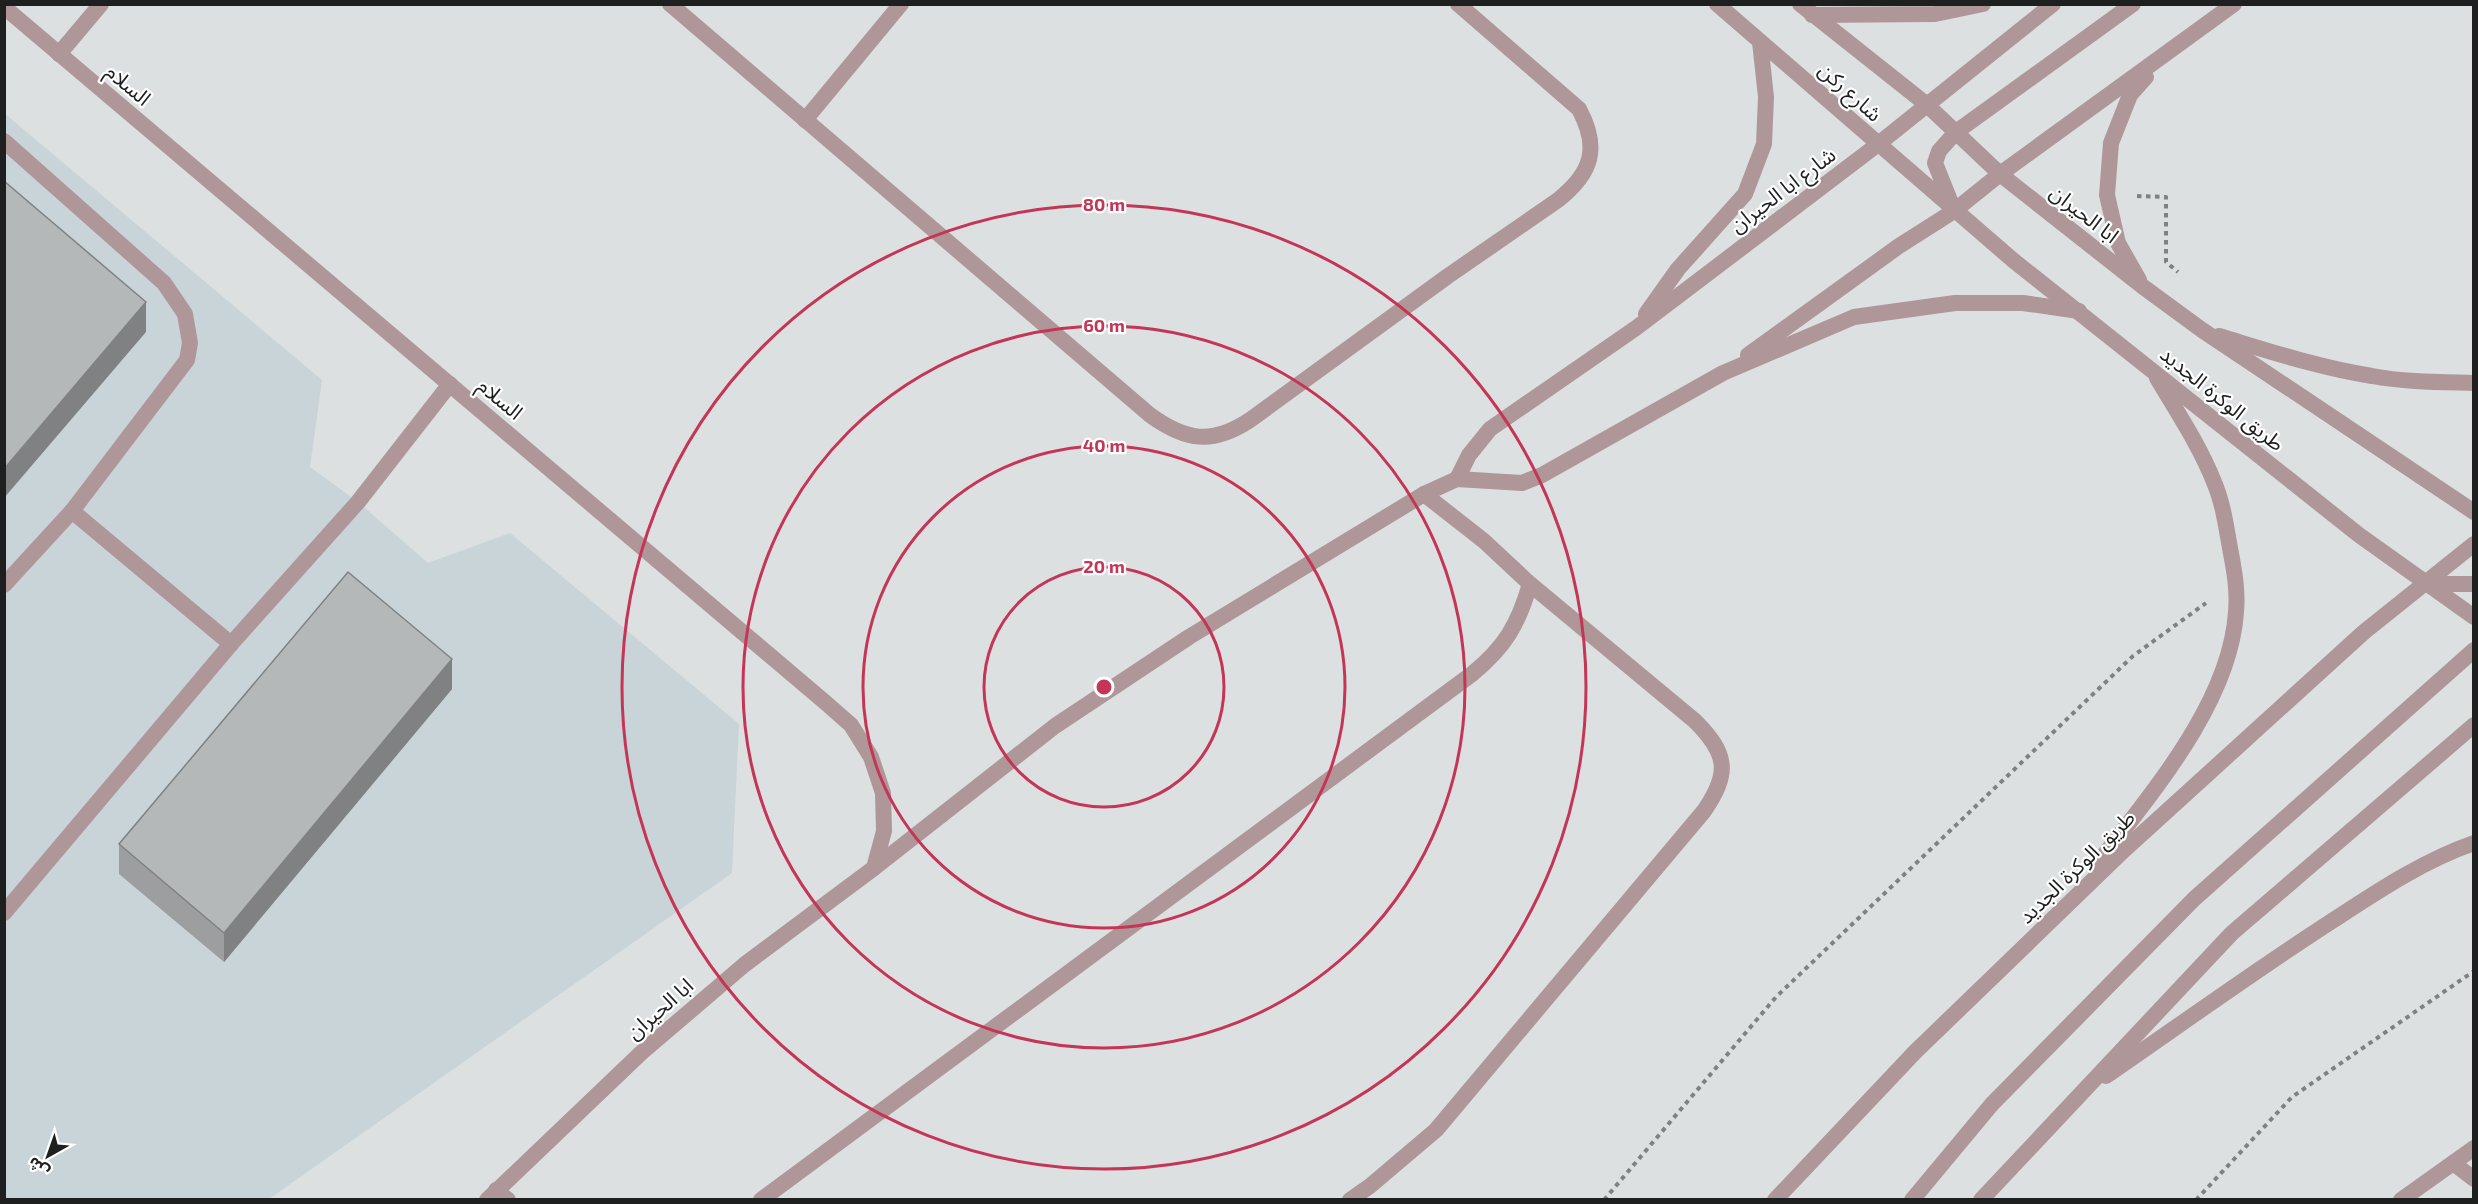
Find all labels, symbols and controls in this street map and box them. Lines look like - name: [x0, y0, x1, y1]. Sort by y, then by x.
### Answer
- street label: شارع ركن: [1812, 56, 1888, 129]
- street label: السلام: [98, 58, 157, 114]
- street label: شارع ابا الحيران: [1724, 141, 1842, 240]
- street label: ابا الحيران: [2045, 178, 2124, 248]
- text: 80 m: [1083, 193, 1125, 215]
- text: 60 m: [1083, 314, 1125, 336]
- street label: طريق الوكرة الجديد: [2155, 340, 2290, 457]
- street label: السلام: [470, 372, 529, 428]
- text: 40 m: [1083, 434, 1125, 456]
- text: 20 m: [1083, 555, 1125, 577]
- centre of rings: [1094, 677, 1114, 697]
- street label: طريق الوكرة الجديد: [2013, 804, 2141, 929]
- street label: ابا الحيران: [620, 972, 698, 1045]
- north arrow: [18, 1126, 78, 1186]
- text: ش: [23, 1153, 53, 1182]

